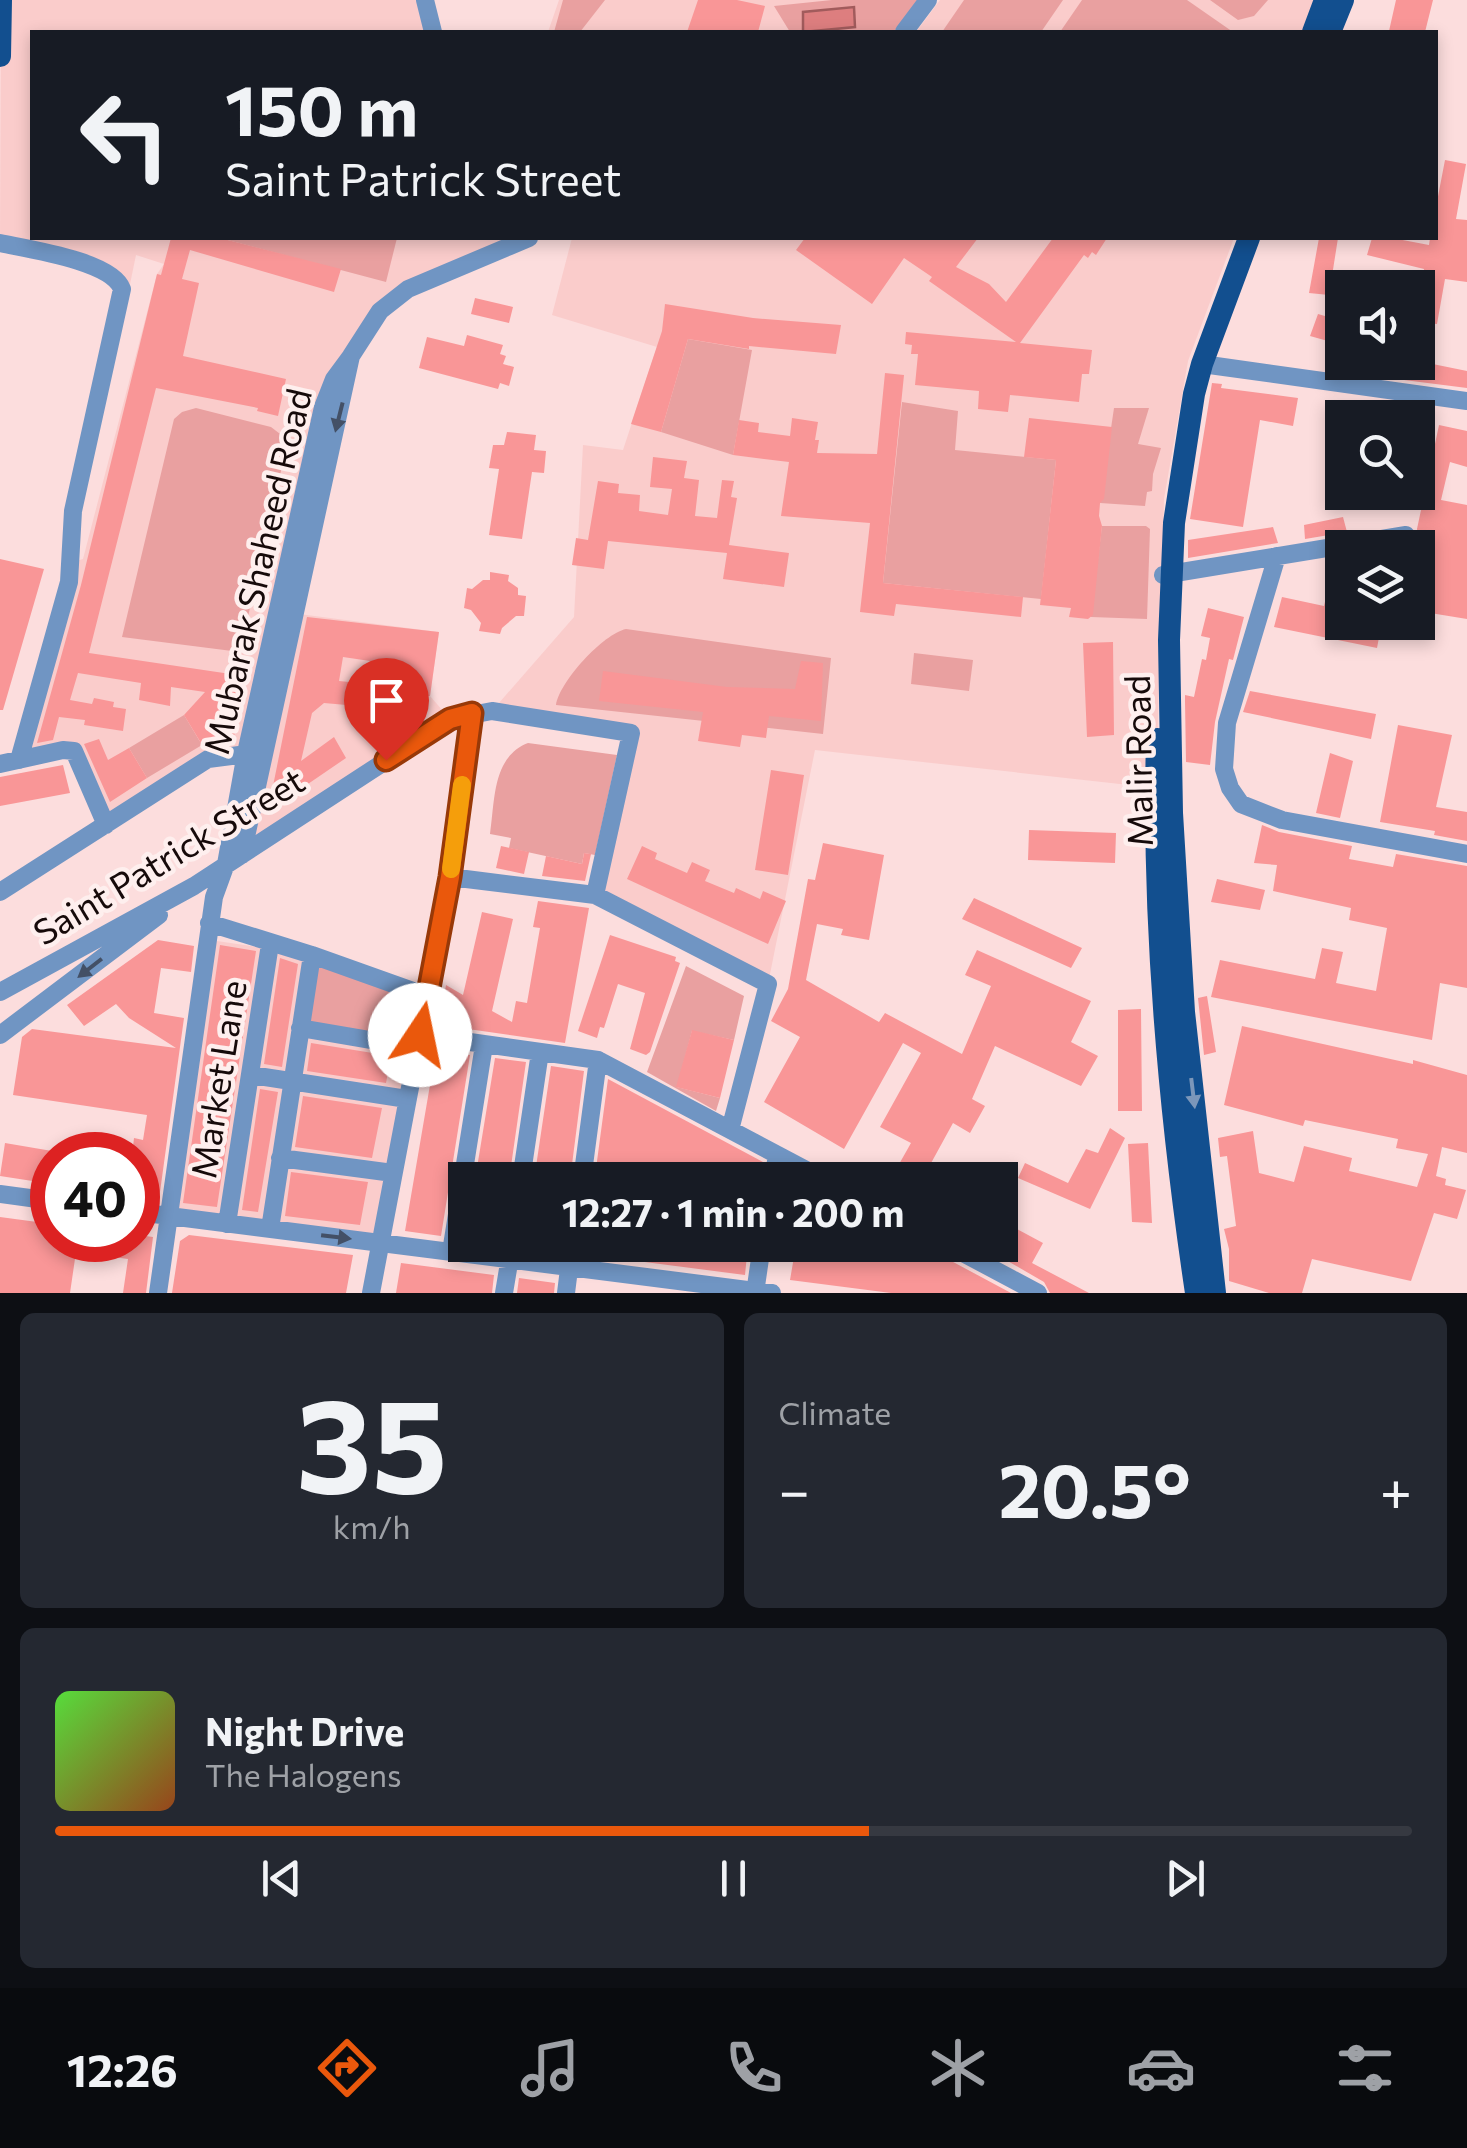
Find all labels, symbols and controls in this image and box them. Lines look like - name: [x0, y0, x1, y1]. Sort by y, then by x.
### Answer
- text: 150 m: [225, 65, 418, 150]
- icon: left: [60, 70, 190, 200]
- text: Saint Patrick Street: [225, 150, 622, 205]
- map controls: [1325, 270, 1435, 640]
- button: sound: [1325, 270, 1435, 380]
- street label: Mubarak Shaheed Road: [193, 384, 319, 758]
- button: search: [1325, 400, 1435, 510]
- one-way arrow: [330, 402, 346, 433]
- button: layers: [1325, 530, 1435, 640]
- pin: [344, 658, 429, 761]
- icon: arrive: [359, 673, 414, 728]
- street label: Malir Road: [1114, 675, 1160, 847]
- street label: Saint Patrick Street: [25, 757, 311, 953]
- one-way arrow: [77, 957, 103, 977]
- street label: Market Lane: [180, 977, 254, 1181]
- position arrow: [368, 983, 472, 1087]
- one-way arrow: [1185, 1077, 1201, 1109]
- speed limit sign: 40: [30, 1132, 160, 1262]
- text: 12:27 · 1 min · 200 m: [562, 1188, 904, 1235]
- one-way arrow: [321, 1229, 352, 1245]
- text: 35: [296, 1361, 448, 1520]
- text: Climate: [779, 1392, 891, 1432]
- text: 20.5°: [998, 1442, 1191, 1533]
- text: −: [779, 1455, 810, 1522]
- text: +: [1380, 1455, 1412, 1522]
- text: km/h: [333, 1506, 411, 1546]
- text: Night Drive: [205, 1707, 404, 1754]
- text: The Halogens: [205, 1754, 402, 1794]
- icon: previous: [254, 1851, 309, 1906]
- icon: pause: [706, 1851, 761, 1906]
- icon: next: [1158, 1851, 1213, 1906]
- icon: directions: [312, 2033, 382, 2103]
- icon: music: [515, 2033, 585, 2103]
- icon: phone: [719, 2033, 789, 2103]
- icon: climate: [923, 2033, 993, 2103]
- icon: car: [1126, 2033, 1196, 2103]
- icon: filters: [1330, 2033, 1400, 2103]
- text: 12:26: [67, 2041, 178, 2096]

